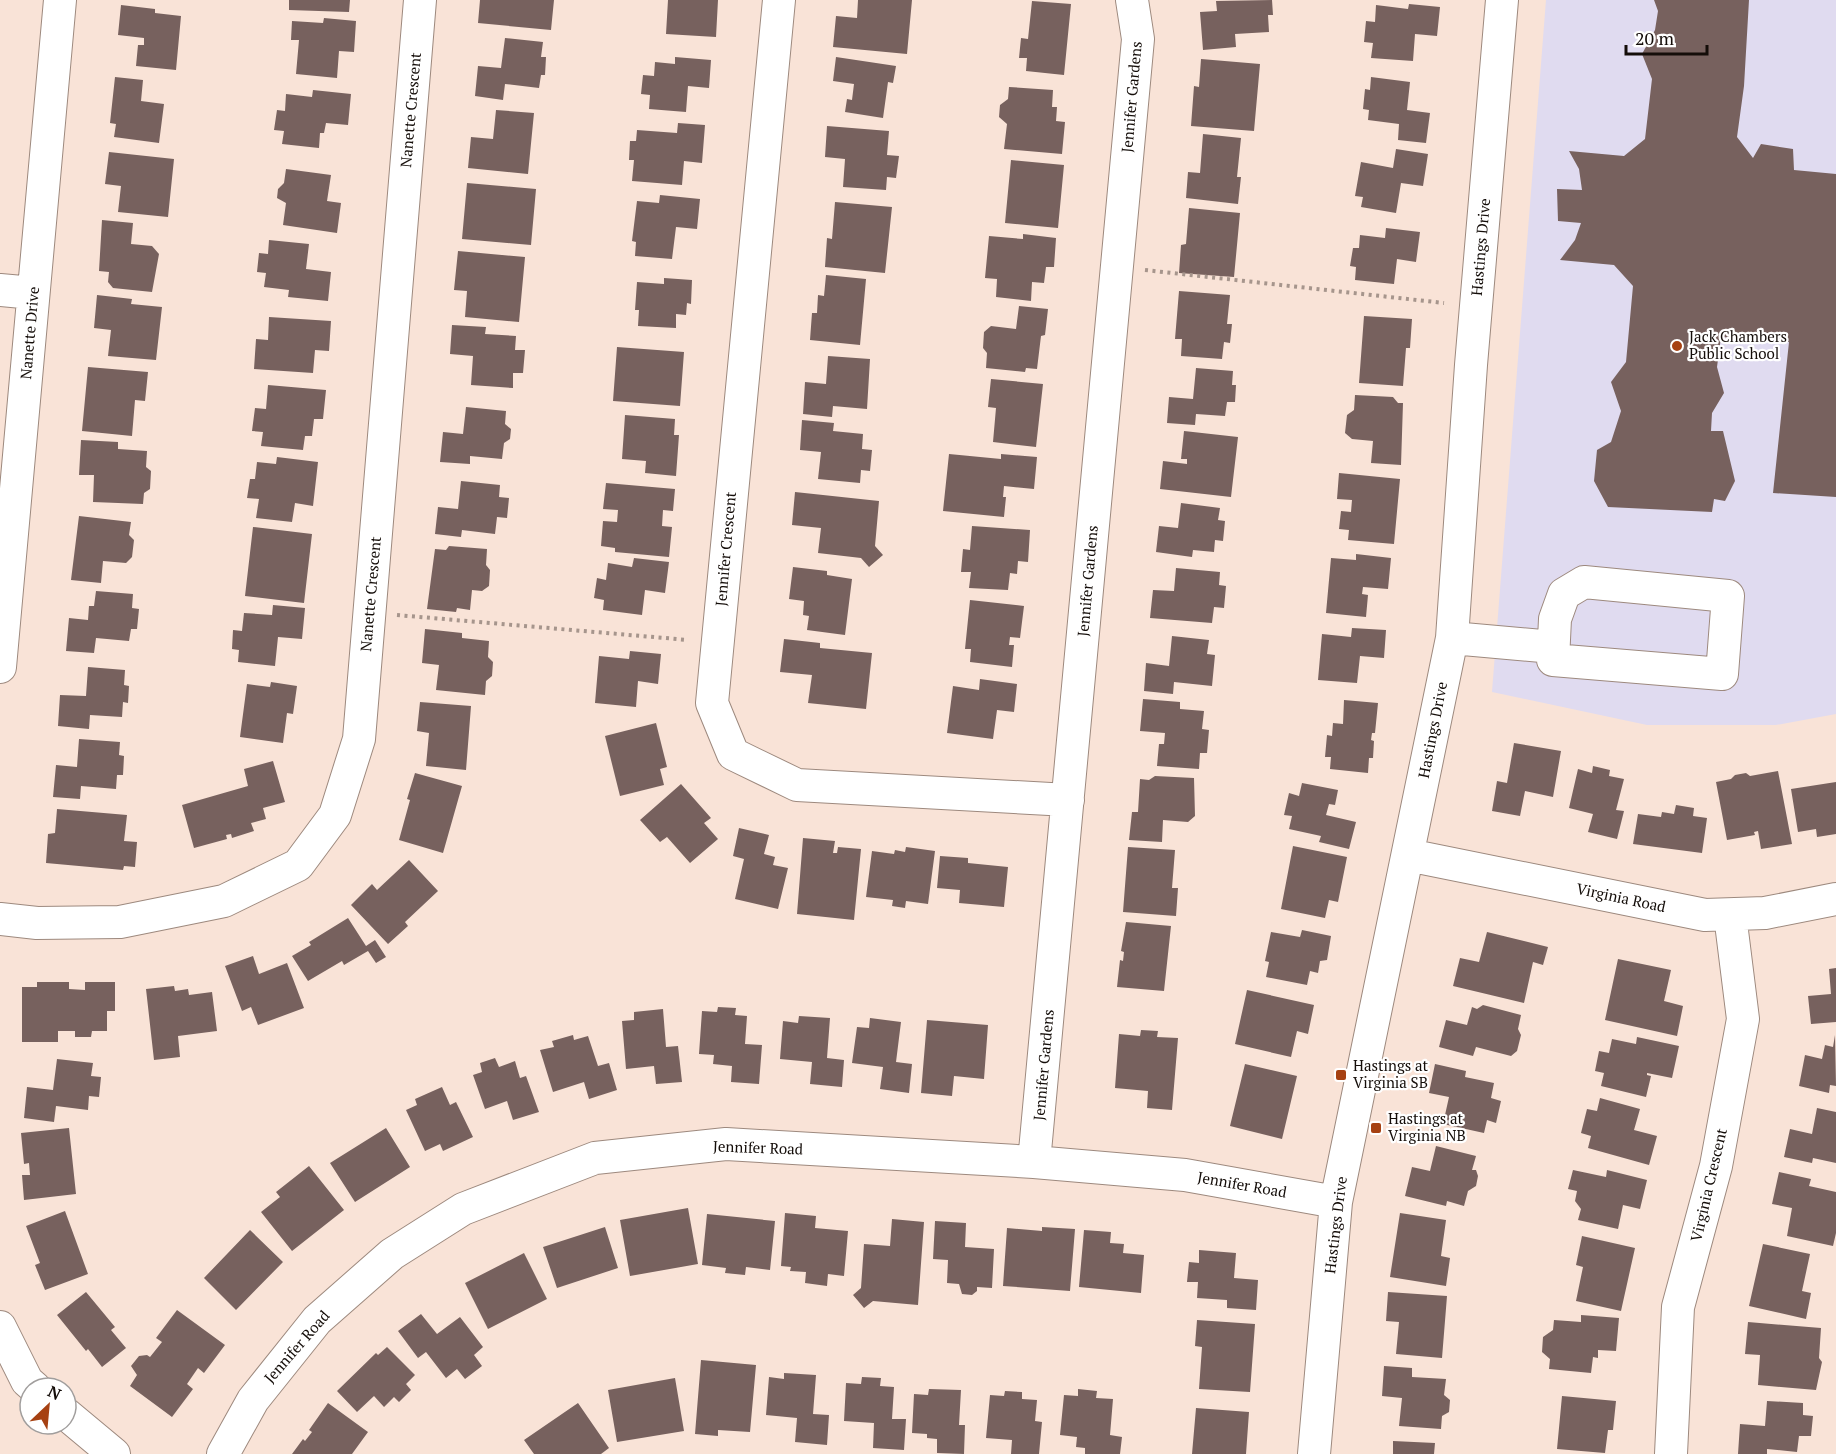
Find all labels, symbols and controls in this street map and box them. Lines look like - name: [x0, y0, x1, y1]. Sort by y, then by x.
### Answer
- scale bar: [1626, 18, 1707, 56]
- text: 20 m: [1635, 26, 1675, 50]
- street label: Jennifer Gardens: [1116, 40, 1146, 153]
- street label: Nanette Crescent: [395, 51, 425, 168]
- street label: Hastings Drive: [1466, 197, 1494, 296]
- street label: Nanette Drive: [15, 286, 43, 380]
- place label: Jack Chambers Public School: [1689, 326, 1787, 363]
- marker: Jack Chambers Public School: [1670, 339, 1684, 353]
- street label: Jennifer Crescent: [710, 490, 740, 607]
- street label: Jennifer Gardens: [1072, 524, 1102, 637]
- street label: Nanette Crescent: [355, 535, 385, 652]
- street label: Hastings Drive: [1413, 680, 1451, 780]
- street label: Virginia Road: [1575, 878, 1668, 916]
- street label: Jennifer Gardens: [1028, 1008, 1058, 1121]
- place label: Hastings at Virginia SB: [1353, 1055, 1429, 1092]
- marker: Hastings at Virginia SB: [1334, 1068, 1348, 1082]
- place label: Hastings at Virginia NB: [1388, 1108, 1466, 1145]
- marker: Hastings at Virginia NB: [1369, 1121, 1383, 1135]
- street label: Virginia Crescent: [1685, 1126, 1731, 1243]
- street label: Jennifer Road: [713, 1135, 803, 1159]
- street label: Jennifer Road: [1196, 1166, 1288, 1202]
- street label: Hastings Drive: [1319, 1175, 1351, 1275]
- street label: Jennifer Road: [259, 1306, 333, 1387]
- north arrow: [18, 1376, 78, 1436]
- text: N: [44, 1380, 65, 1405]

